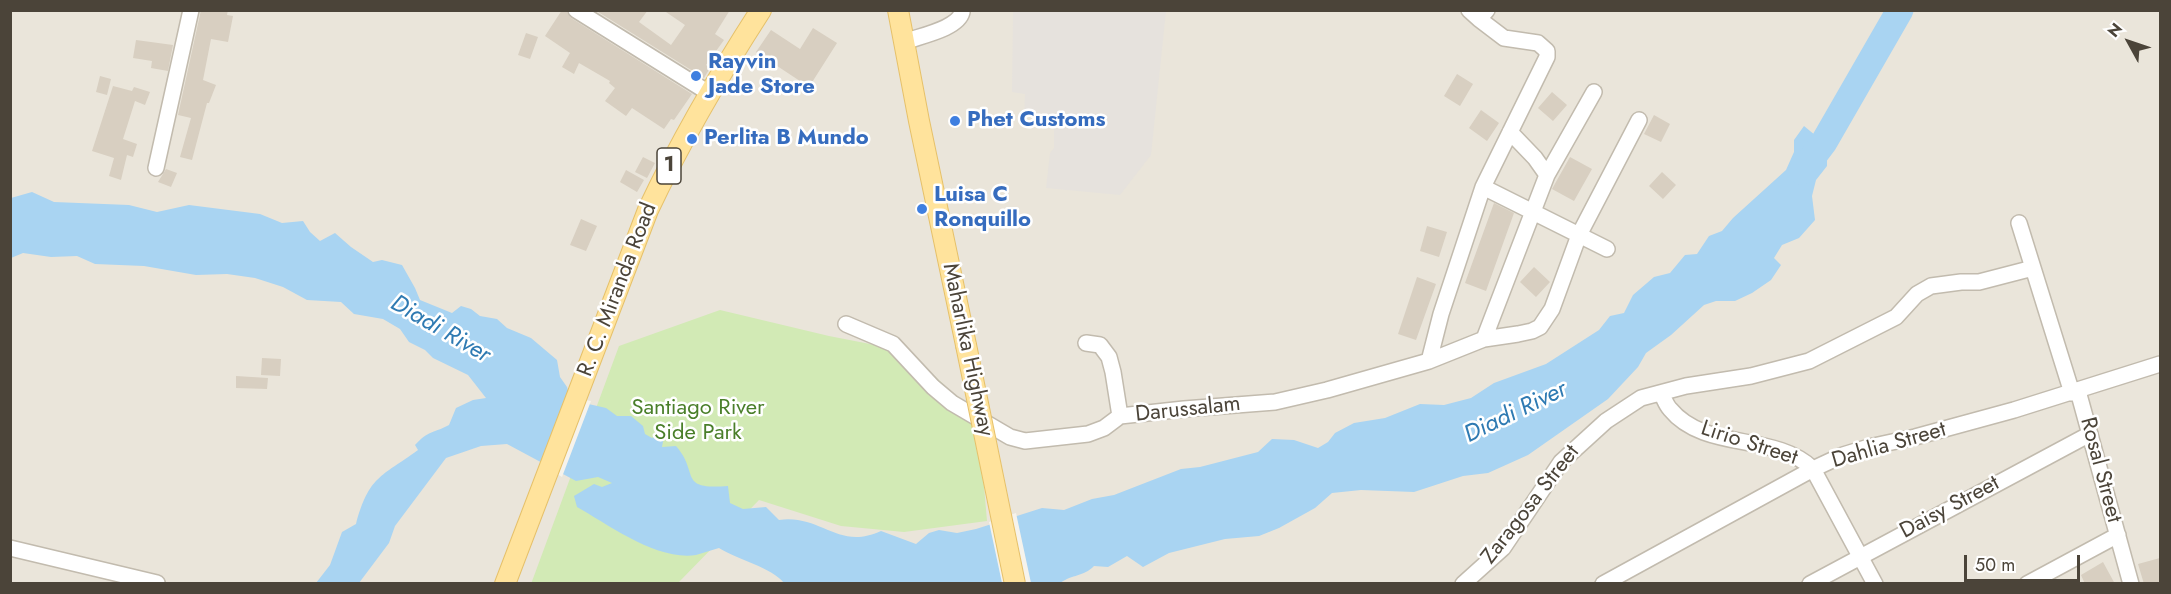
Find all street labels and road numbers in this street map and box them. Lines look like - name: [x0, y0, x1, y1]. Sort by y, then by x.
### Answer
- road number: 1: [657, 148, 681, 184]
- street label: R. C. Miranda Road: [573, 199, 663, 381]
- street label: Maharlika Highway: [936, 261, 998, 439]
- street label: Darussalam: [1134, 391, 1242, 429]
- street label: Rosal Street: [2073, 414, 2127, 526]
- street label: Lirio Street: [1697, 416, 1801, 472]
- street label: Dahlia Street: [1829, 417, 1949, 475]
- street label: Zaragosa Street: [1476, 440, 1586, 570]
- street label: Daisy Street: [1896, 471, 2004, 545]

